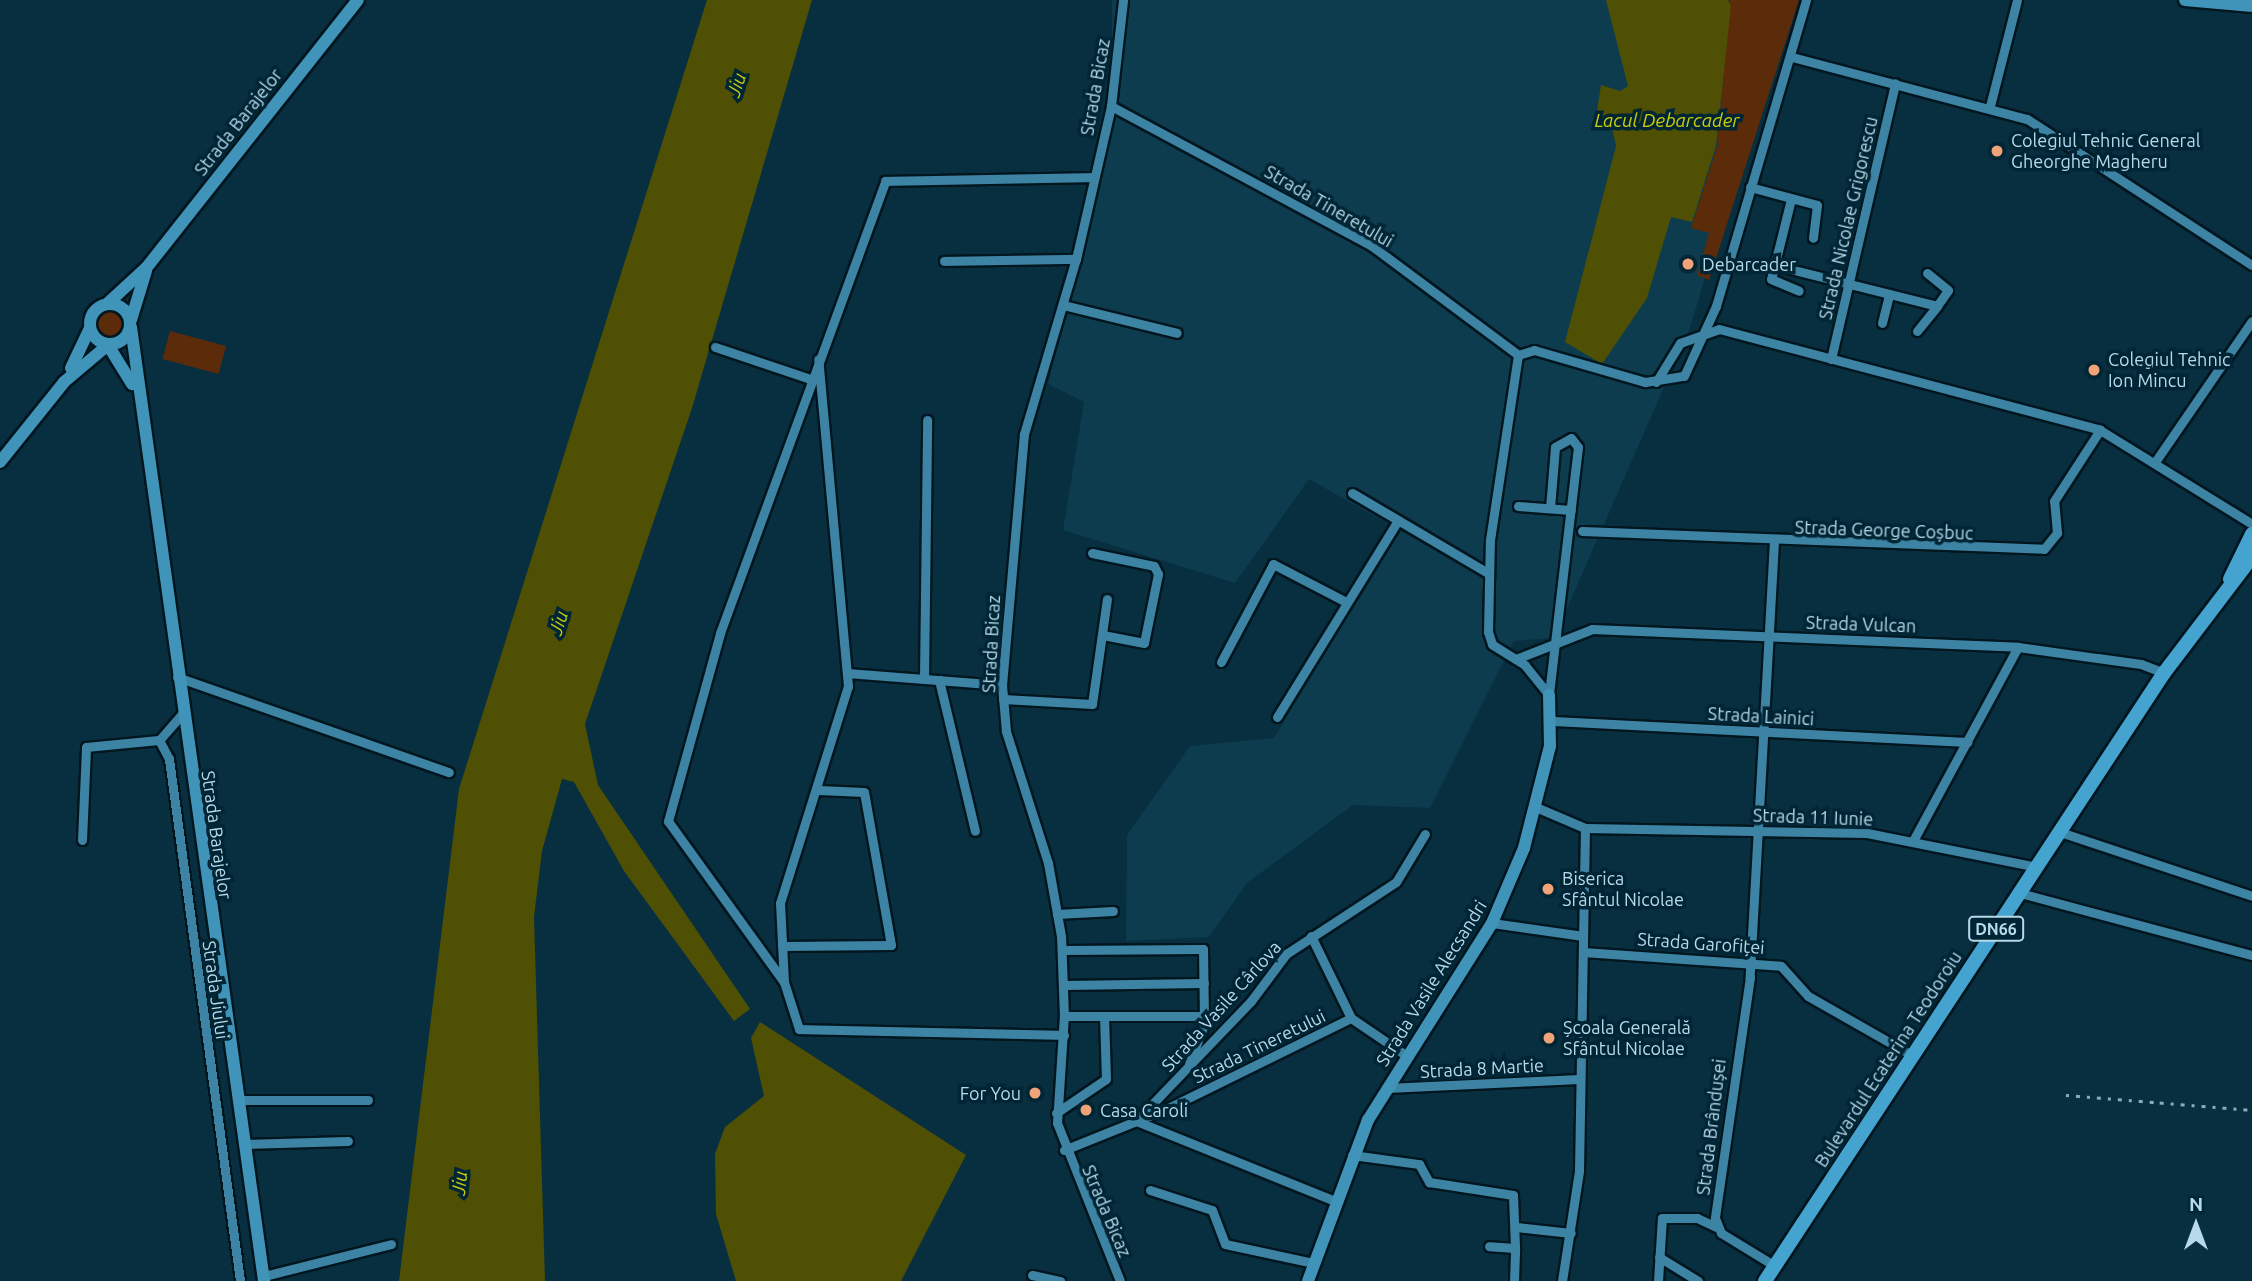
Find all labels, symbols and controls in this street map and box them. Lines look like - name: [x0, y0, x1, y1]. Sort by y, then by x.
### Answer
- street label: Strada Bicaz: [1076, 37, 1114, 137]
- street label: Strada Barajelor: [190, 64, 286, 180]
- water label: Jiu: [722, 70, 752, 100]
- water label: Lacul Debarcader: [1594, 110, 1740, 132]
- street label: Strada Nicolae Grigorescu: [1814, 114, 1882, 322]
- place label: Colegiul Tehnic General Gheorghe Magheru: [2011, 130, 2200, 172]
- marker: Colegiul Tehnic General Gheorghe Magheru: [1989, 143, 2005, 159]
- street label: Strada Tineretului: [1261, 160, 1397, 252]
- place label: Debarcader: [1702, 253, 1796, 275]
- marker: Debarcader: [1680, 256, 1696, 272]
- place label: Colegiul Tehnic Ion Mincu: [2108, 349, 2230, 392]
- marker: Colegiul Tehnic Ion Mincu: [2086, 362, 2102, 378]
- street label: Strada George Coșbuc: [1794, 516, 1974, 544]
- street label: Strada Bicaz: [978, 594, 1004, 694]
- water label: Jiu: [544, 608, 574, 638]
- street label: Strada Vulcan: [1805, 611, 1917, 637]
- street label: Strada Lainici: [1707, 702, 1815, 730]
- street label: Strada Barajelor: [197, 769, 237, 901]
- street label: Strada 11 Iunie: [1752, 804, 1874, 830]
- place label: Biserica Sfântul Nicolae: [1562, 868, 1684, 910]
- marker: Biserica Sfântul Nicolae: [1540, 881, 1556, 897]
- street label: Strada Vasile Alecsandri: [1371, 896, 1491, 1070]
- road number: DN66: [1968, 917, 2024, 942]
- street label: Strada Garofiței: [1637, 928, 1765, 958]
- street label: Strada Vasile Cârlova: [1157, 936, 1285, 1076]
- street label: Strada Jiului: [198, 939, 234, 1041]
- street label: Bulevardul Ecaterina Teodoroiu: [1810, 947, 1966, 1171]
- street label: Strada Tineretului: [1189, 1005, 1329, 1087]
- place label: Școala Generală Sfântul Nicolae: [1563, 1017, 1691, 1060]
- marker: Școala Generală Sfântul Nicolae: [1541, 1030, 1557, 1046]
- street label: Strada 8 Martie: [1420, 1054, 1544, 1082]
- street label: Strada Brândușei: [1692, 1058, 1730, 1196]
- place label: For You: [960, 1082, 1021, 1104]
- marker: For You: [1027, 1085, 1043, 1101]
- place label: Casa Caroli: [1100, 1099, 1188, 1121]
- marker: Casa Caroli: [1078, 1102, 1094, 1118]
- street label: Strada Bicaz: [1078, 1162, 1136, 1260]
- water label: Jiu: [447, 1170, 473, 1196]
- north arrow: [2161, 1190, 2231, 1260]
- text: N: [2189, 1193, 2203, 1215]

